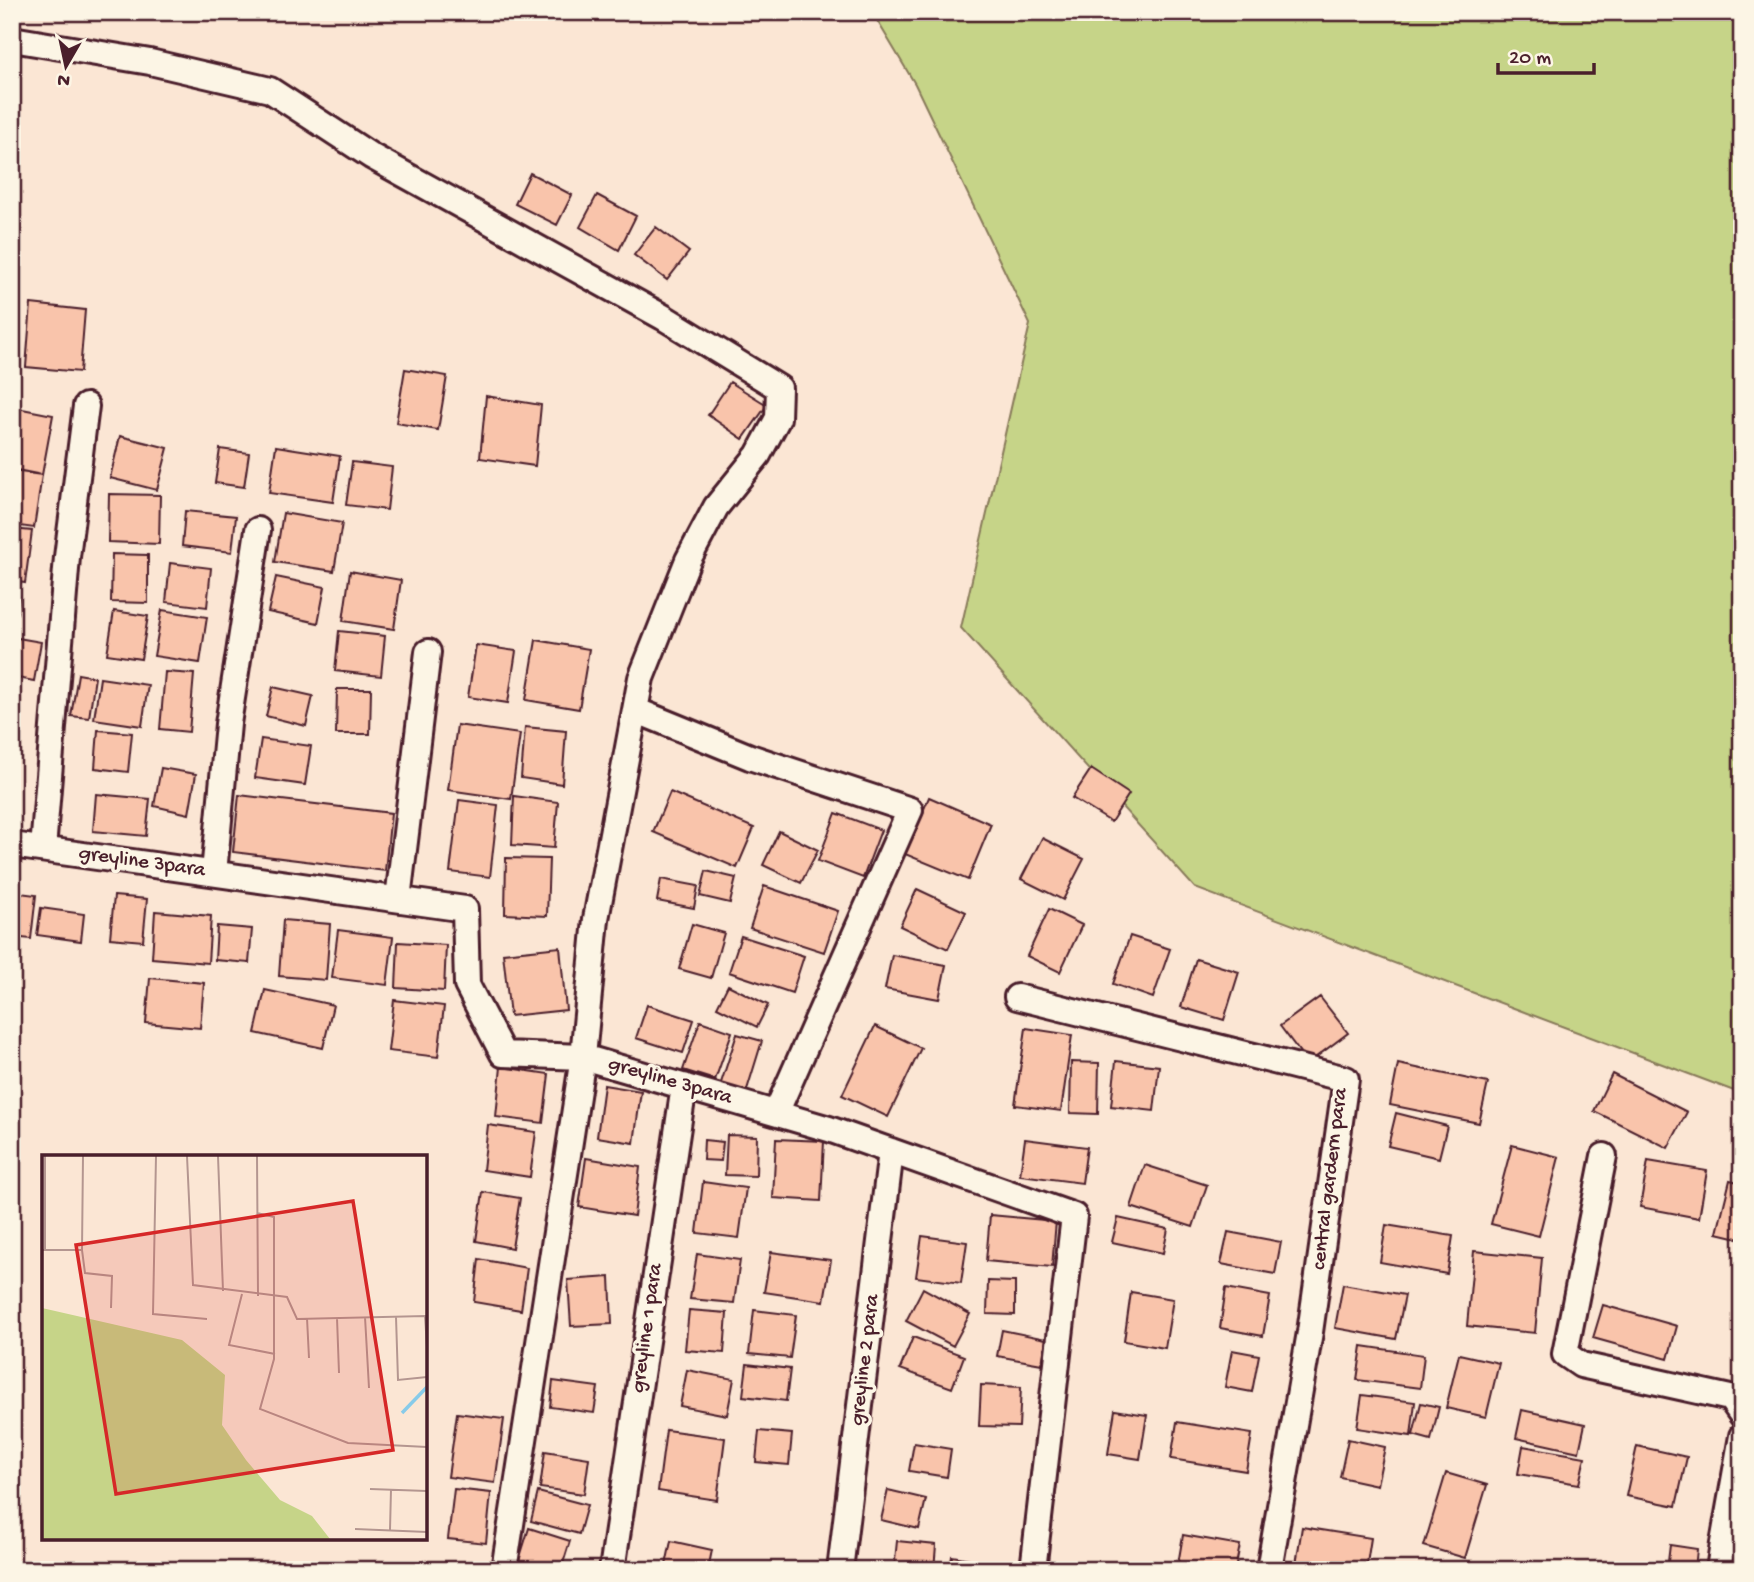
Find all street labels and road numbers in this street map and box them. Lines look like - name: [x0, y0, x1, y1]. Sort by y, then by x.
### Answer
- street label: greyline 3para: [77, 842, 208, 884]
- street label: greyline 3para: [605, 1052, 736, 1112]
- street label: central gardern para: [1307, 1085, 1355, 1271]
- street label: greyline 1 para: [627, 1261, 670, 1394]
- street label: greyline 2 para: [846, 1292, 887, 1427]

